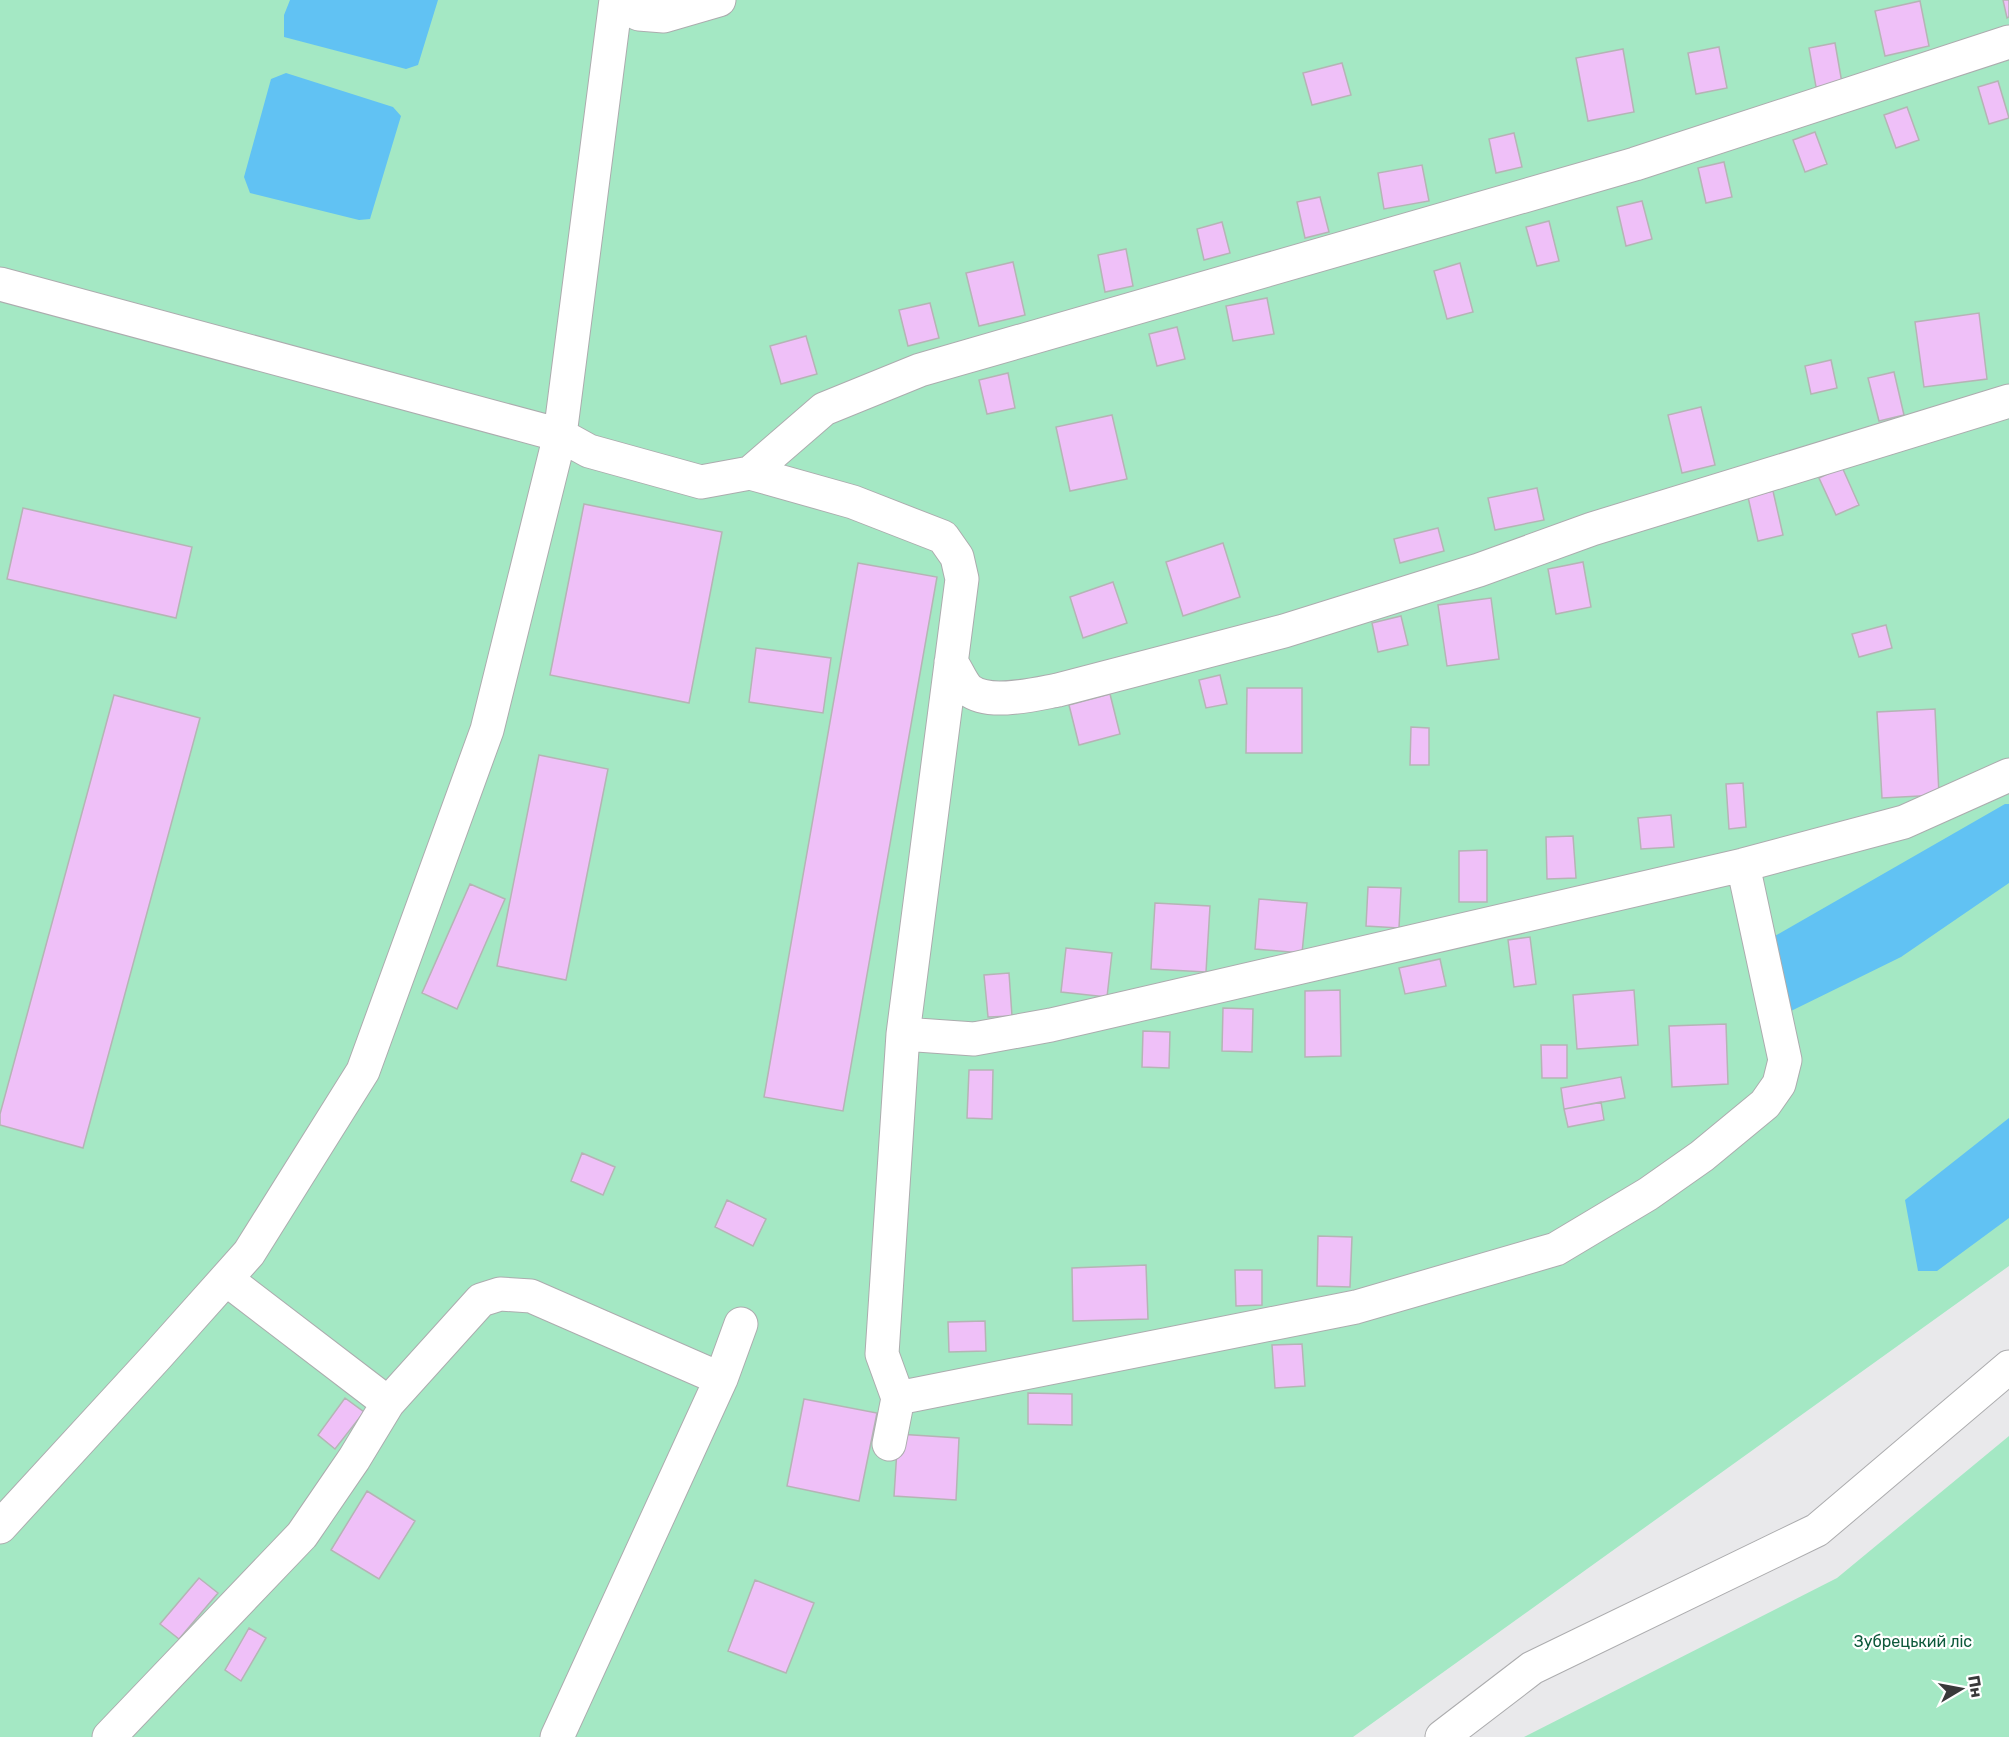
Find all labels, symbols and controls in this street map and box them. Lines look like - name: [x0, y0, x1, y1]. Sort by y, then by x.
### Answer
- park label: Зубрецький ліс: [1854, 1632, 1972, 1651]
- north arrow: [1931, 1659, 1991, 1719]
- text: Пн: [1964, 1674, 1987, 1699]

